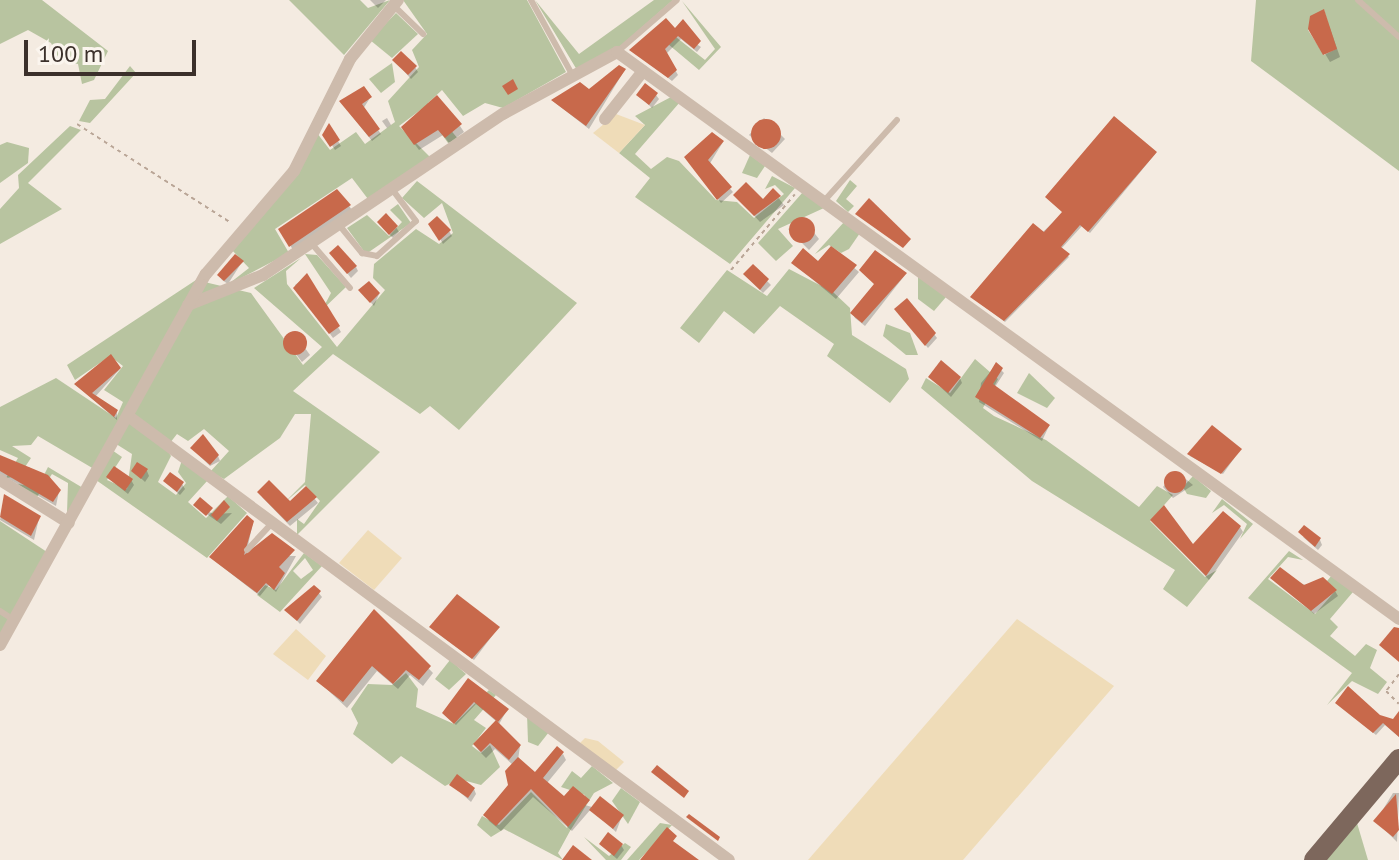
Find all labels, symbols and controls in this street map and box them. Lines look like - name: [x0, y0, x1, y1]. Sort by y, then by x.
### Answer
- scale bar: [28, 24, 200, 74]
- text: 100 m: [38, 38, 103, 69]

